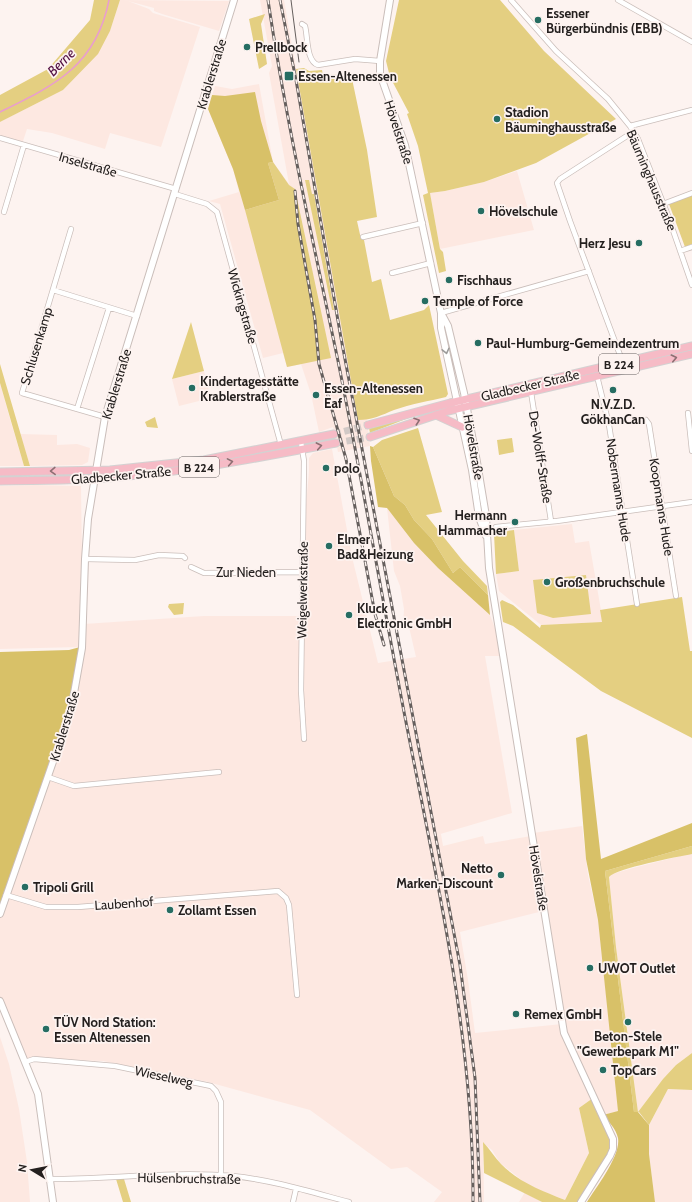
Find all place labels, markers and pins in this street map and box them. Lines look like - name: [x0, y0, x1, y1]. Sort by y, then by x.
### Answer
- place label: Essener Bürgerbündnis (EBB): [546, 5, 663, 36]
- marker: Essener Bürgerbündnis (EBB): [533, 15, 543, 25]
- place label: Prellbock: [255, 39, 308, 55]
- marker: Prellbock: [242, 42, 252, 52]
- place label: Essen-Altenessen: [298, 68, 397, 84]
- marker: Essen-Altenessen: [283, 70, 295, 82]
- place label: Stadion Bäuminghausstraße: [505, 104, 617, 135]
- marker: Stadion Bäuminghausstraße: [492, 114, 502, 124]
- place label: Hövelschule: [489, 203, 558, 219]
- marker: Hövelschule: [476, 206, 486, 216]
- place label: Herz Jesu: [579, 235, 631, 251]
- marker: Herz Jesu: [634, 238, 644, 248]
- place label: Fischhaus: [457, 272, 512, 288]
- marker: Fischhaus: [444, 275, 454, 285]
- place label: Temple of Force: [433, 293, 523, 309]
- marker: Temple of Force: [420, 296, 430, 306]
- place label: Paul-Humburg-Gemeindezentrum: [486, 335, 679, 351]
- marker: Paul-Humburg-Gemeindezentrum: [473, 338, 483, 348]
- place label: Kindertagesstätte Krablerstraße: [200, 373, 299, 404]
- place label: Essen-Altenessen Eaf: [324, 380, 423, 411]
- marker: Kindertagesstätte Krablerstraße: [187, 383, 197, 393]
- marker: N.V.Z.D. GökhanCan: [608, 385, 618, 395]
- marker: Essen-Altenessen Eaf: [311, 390, 321, 400]
- place label: N.V.Z.D. GökhanCan: [581, 396, 645, 427]
- place label: polo: [334, 460, 360, 476]
- marker: polo: [321, 463, 331, 473]
- place label: Hermann Hammacher: [438, 507, 508, 538]
- marker: Hermann Hammacher: [510, 517, 520, 527]
- place label: Elmer Bad&Heizung: [337, 531, 414, 562]
- marker: Elmer Bad&Heizung: [324, 541, 334, 551]
- place label: Großenbruchschule: [555, 574, 665, 590]
- marker: Großenbruchschule: [542, 577, 552, 587]
- place label: Kluck Electronic GmbH: [357, 600, 452, 631]
- marker: Kluck Electronic GmbH: [344, 610, 354, 620]
- place label: Netto Marken-Discount: [396, 860, 494, 891]
- marker: Netto Marken-Discount: [496, 870, 506, 880]
- place label: Tripoli Grill: [33, 879, 94, 895]
- marker: Tripoli Grill: [20, 882, 30, 892]
- place label: Zollamt Essen: [178, 902, 256, 918]
- marker: Zollamt Essen: [165, 905, 175, 915]
- place label: UWOT Outlet: [598, 960, 676, 976]
- marker: UWOT Outlet: [585, 963, 595, 973]
- place label: Remex GmbH: [524, 1006, 602, 1022]
- marker: Remex GmbH: [511, 1009, 521, 1019]
- place label: TÜV Nord Station: Essen Altenessen: [54, 1014, 156, 1045]
- marker: Beton-Stele "Gewerbepark M1": [623, 1017, 633, 1027]
- marker: TÜV Nord Station: Essen Altenessen: [41, 1024, 51, 1034]
- place label: Beton-Stele "Gewerbepark M1": [577, 1028, 679, 1059]
- place label: TopCars: [611, 1062, 657, 1078]
- marker: TopCars: [598, 1065, 608, 1075]

